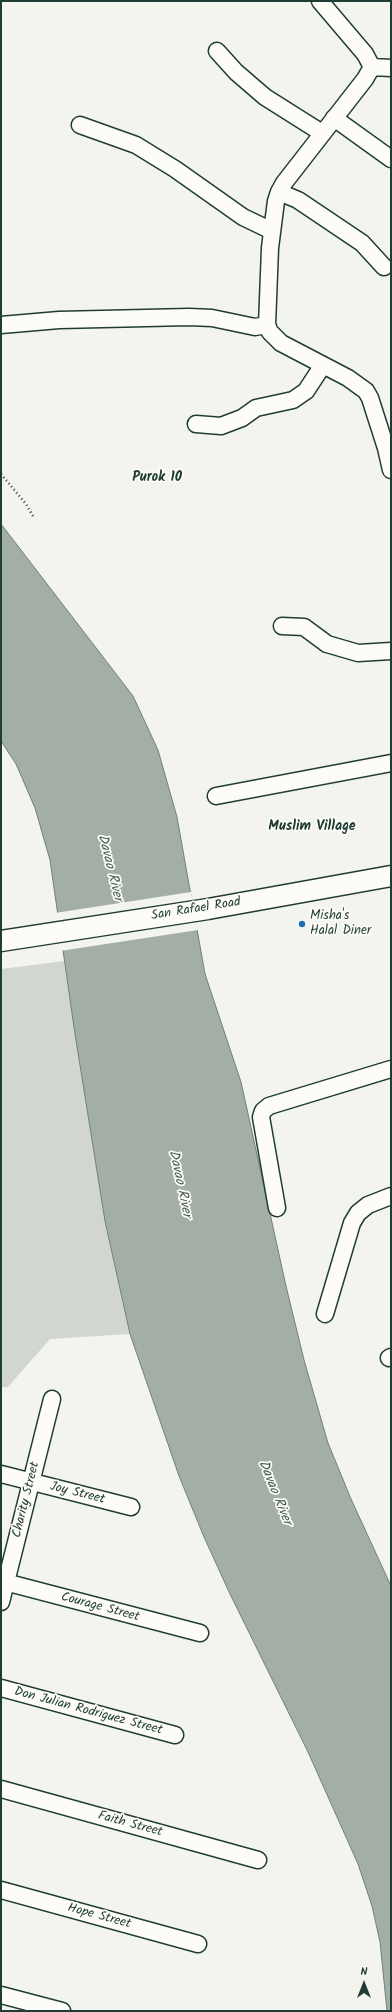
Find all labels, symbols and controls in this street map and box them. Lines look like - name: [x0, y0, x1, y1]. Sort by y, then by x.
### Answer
- district label: Purok 10: [132, 471, 182, 487]
- district label: Muslim Village: [268, 820, 356, 836]
- water label: Davao River: [93, 833, 125, 903]
- street label: San Rafael Road: [150, 895, 242, 925]
- place label: Misha's Halal Diner: [310, 909, 371, 940]
- marker: Misha's Halal Diner: [297, 919, 307, 929]
- water label: Davao River: [164, 1149, 194, 1219]
- water label: Davao River: [253, 1458, 295, 1528]
- street label: Charity Street: [10, 1460, 44, 1540]
- street label: Joy Street: [48, 1480, 106, 1508]
- street label: Courage Street: [59, 1590, 141, 1626]
- street label: Don Julian Rodriguez Street: [12, 1685, 164, 1739]
- street label: Faith Street: [96, 1809, 164, 1841]
- street label: Hope Street: [66, 1901, 132, 1933]
- text: N: [361, 1963, 367, 1981]
- north arrow: [344, 1964, 384, 2004]

